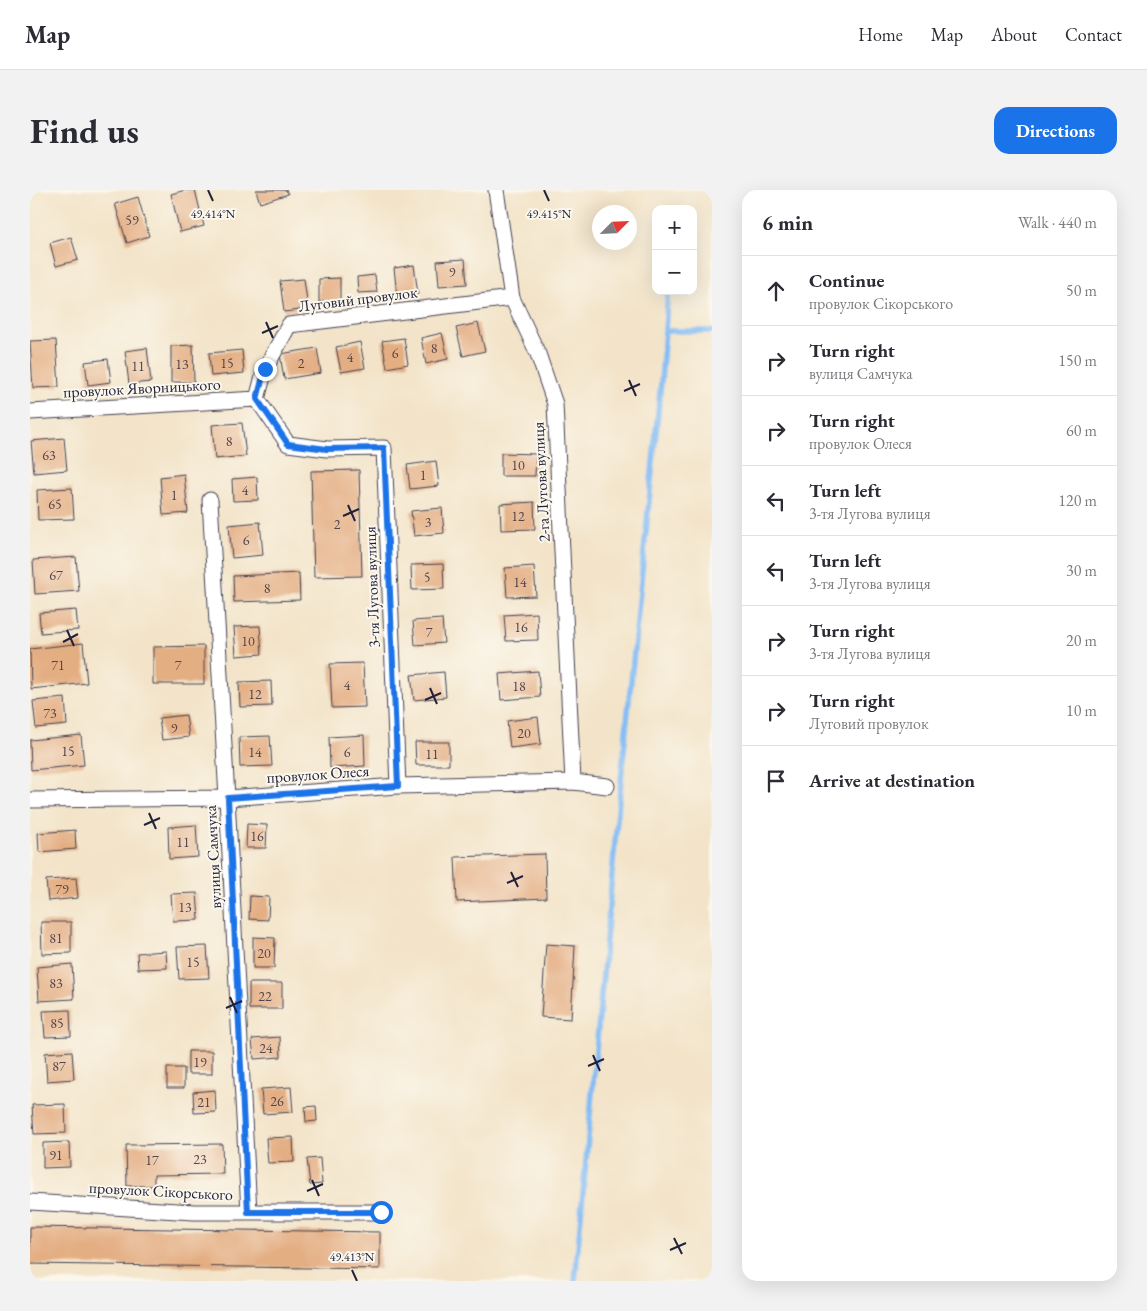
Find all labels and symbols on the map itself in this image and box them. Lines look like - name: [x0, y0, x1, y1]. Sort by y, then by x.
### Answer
- north arrow: [592, 205, 637, 250]
- text: 49.414°N: [191, 206, 236, 222]
- text: 49.415°N: [527, 206, 572, 222]
- house number: 59: [125, 211, 139, 229]
- house number: 9: [449, 263, 456, 281]
- street label: Луговий провулок: [297, 281, 419, 317]
- house number: 8: [431, 339, 438, 357]
- house number: 6: [392, 344, 399, 362]
- house number: 4: [347, 348, 354, 366]
- house number: 15: [220, 354, 234, 372]
- house number: 2: [298, 354, 305, 372]
- house number: 13: [175, 355, 189, 373]
- house number: 11: [131, 357, 145, 375]
- route end: [254, 358, 277, 381]
- street label: провулок Яворницького: [63, 373, 221, 403]
- street label: 2-га Лугова вулиця: [527, 421, 555, 543]
- house number: 8: [226, 432, 233, 450]
- house number: 63: [42, 446, 56, 464]
- house number: 10: [511, 456, 525, 474]
- house number: 1: [420, 466, 426, 484]
- house number: 4: [242, 481, 249, 499]
- house number: 1: [171, 486, 177, 504]
- house number: 65: [48, 495, 62, 513]
- house number: 12: [511, 507, 525, 525]
- house number: 3: [425, 513, 432, 531]
- house number: 2: [334, 515, 341, 533]
- street label: 3-тя Лугова вулиця: [359, 526, 385, 648]
- house number: 6: [243, 531, 250, 549]
- house number: 67: [49, 566, 63, 584]
- house number: 5: [424, 568, 430, 586]
- house number: 14: [513, 573, 527, 591]
- house number: 8: [264, 579, 271, 597]
- house number: 16: [514, 618, 528, 636]
- house number: 7: [426, 623, 433, 641]
- house number: 10: [241, 632, 255, 650]
- house number: 71: [51, 656, 65, 674]
- house number: 7: [175, 656, 182, 674]
- house number: 4: [344, 676, 351, 694]
- house number: 18: [512, 677, 526, 695]
- house number: 12: [248, 685, 262, 703]
- house number: 73: [43, 704, 57, 722]
- house number: 9: [171, 719, 178, 737]
- house number: 20: [517, 724, 531, 742]
- house number: 15: [61, 742, 75, 760]
- house number: 14: [248, 743, 262, 761]
- house number: 6: [344, 743, 351, 761]
- house number: 11: [425, 745, 439, 763]
- street label: провулок Олеся: [266, 760, 370, 788]
- street label: вулиця Самчука: [200, 804, 226, 909]
- house number: 16: [250, 827, 264, 845]
- house number: 11: [176, 833, 190, 851]
- house number: 79: [55, 880, 69, 898]
- house number: 13: [178, 898, 192, 916]
- house number: 81: [49, 929, 63, 947]
- house number: 20: [257, 944, 271, 962]
- house number: 15: [186, 953, 200, 971]
- house number: 83: [49, 974, 63, 992]
- house number: 22: [258, 987, 272, 1005]
- house number: 85: [50, 1014, 64, 1032]
- house number: 24: [259, 1039, 273, 1057]
- house number: 19: [193, 1053, 207, 1071]
- house number: 87: [52, 1057, 66, 1075]
- house number: 26: [270, 1092, 284, 1110]
- house number: 21: [197, 1093, 211, 1111]
- house number: 91: [49, 1146, 63, 1164]
- house number: 23: [193, 1150, 207, 1168]
- house number: 17: [145, 1151, 159, 1169]
- street label: провулок Сікорського: [89, 1177, 234, 1205]
- route start: [370, 1201, 393, 1224]
- text: 49.413°N: [330, 1249, 375, 1265]

